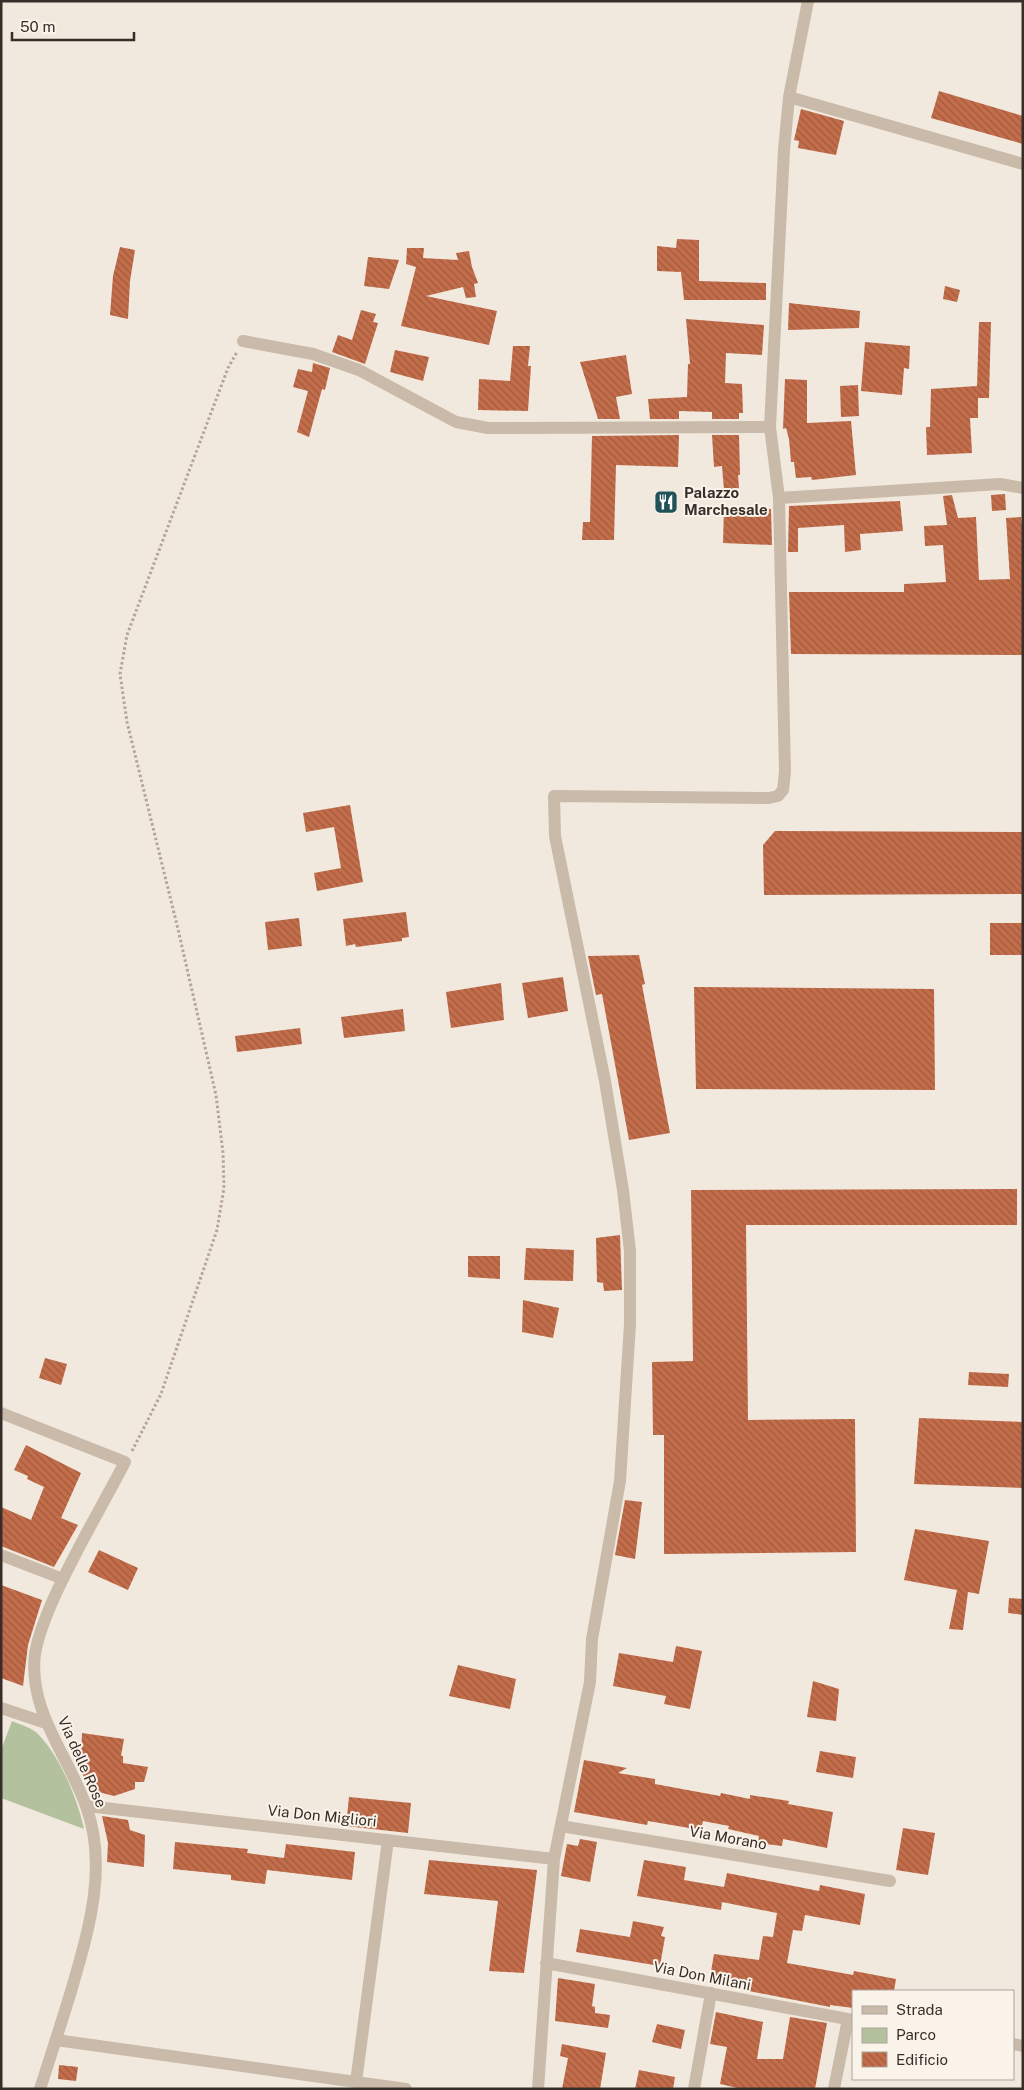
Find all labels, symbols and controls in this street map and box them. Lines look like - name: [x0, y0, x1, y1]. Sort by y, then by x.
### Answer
- scale bar: [12, 10, 135, 42]
- text: 50 m: [20, 18, 55, 35]
- place label: Palazzo Marchesale: [684, 484, 768, 518]
- restaurant icon: Palazzo Marchesale: [653, 489, 679, 515]
- street label: Via delle Rose: [55, 1714, 110, 1810]
- street label: Via Don Migliori: [267, 1801, 377, 1830]
- street label: Via Morano: [688, 1822, 768, 1853]
- street label: Via Don Milani: [652, 1958, 752, 1993]
- legend: [852, 1990, 1014, 2080]
- text: Strada: [896, 2001, 943, 2018]
- text: Parco: [896, 2026, 936, 2043]
- text: Edificio: [896, 2051, 948, 2068]

